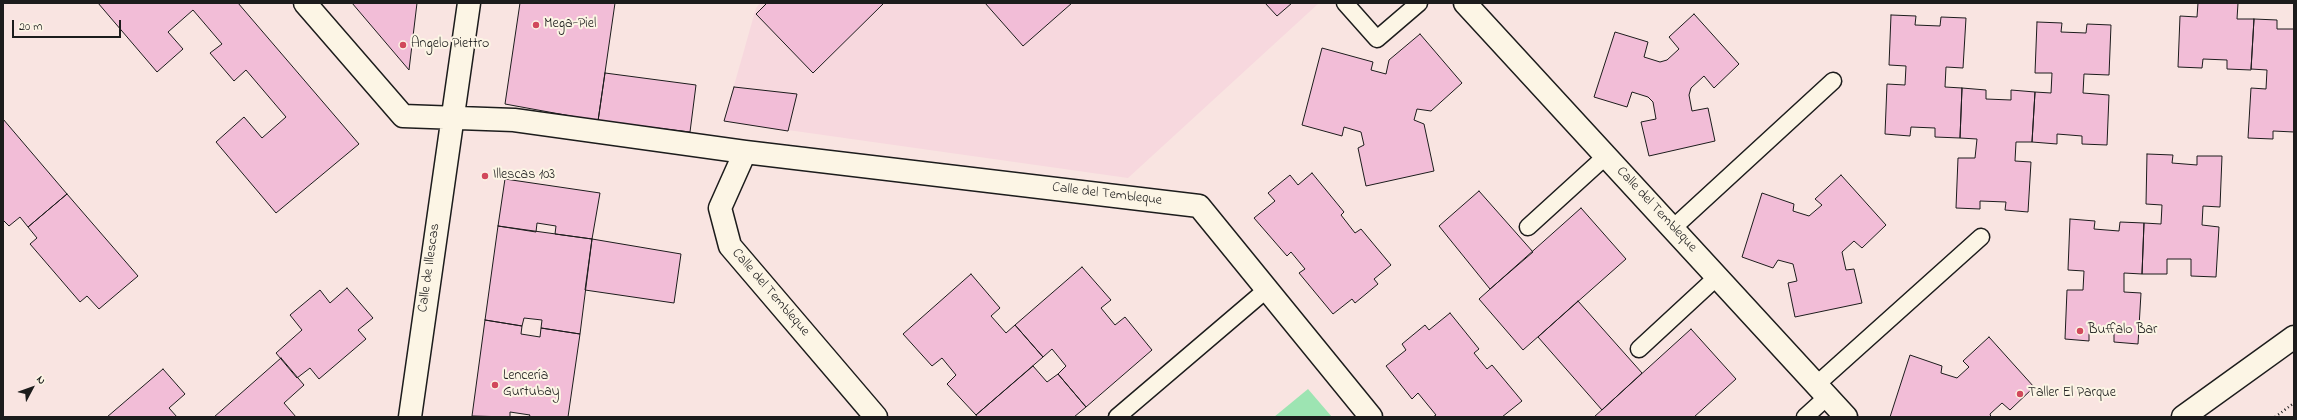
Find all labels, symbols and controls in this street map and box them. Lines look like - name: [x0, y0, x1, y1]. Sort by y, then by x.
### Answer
- scale bar: [14, 12, 123, 38]
- place label: Mega-Piel: [544, 17, 596, 33]
- text: 20 m: [19, 18, 42, 36]
- marker: Mega-Piel: [531, 20, 541, 30]
- place label: Angelo Piettro: [411, 37, 489, 53]
- marker: Angelo Piettro: [398, 40, 408, 50]
- street label: Calle del Tembleque: [1612, 164, 1700, 256]
- place label: Illescas 103: [493, 168, 555, 184]
- marker: Illescas 103: [480, 171, 490, 181]
- street label: Calle del Tembleque: [1051, 180, 1163, 210]
- street label: Calle de Illescas: [415, 222, 445, 314]
- street label: Calle del Tembleque: [727, 246, 813, 340]
- place label: Buffalo Bar: [2088, 323, 2157, 339]
- marker: Buffalo Bar: [2075, 326, 2085, 336]
- north arrow: [12, 368, 52, 408]
- place label: Lencería Gurtubay: [503, 369, 559, 402]
- text: N: [33, 372, 50, 388]
- marker: Lencería Gurtubay: [490, 380, 500, 390]
- place label: Taller El Parque: [2028, 386, 2116, 402]
- marker: Taller El Parque: [2015, 389, 2025, 399]

